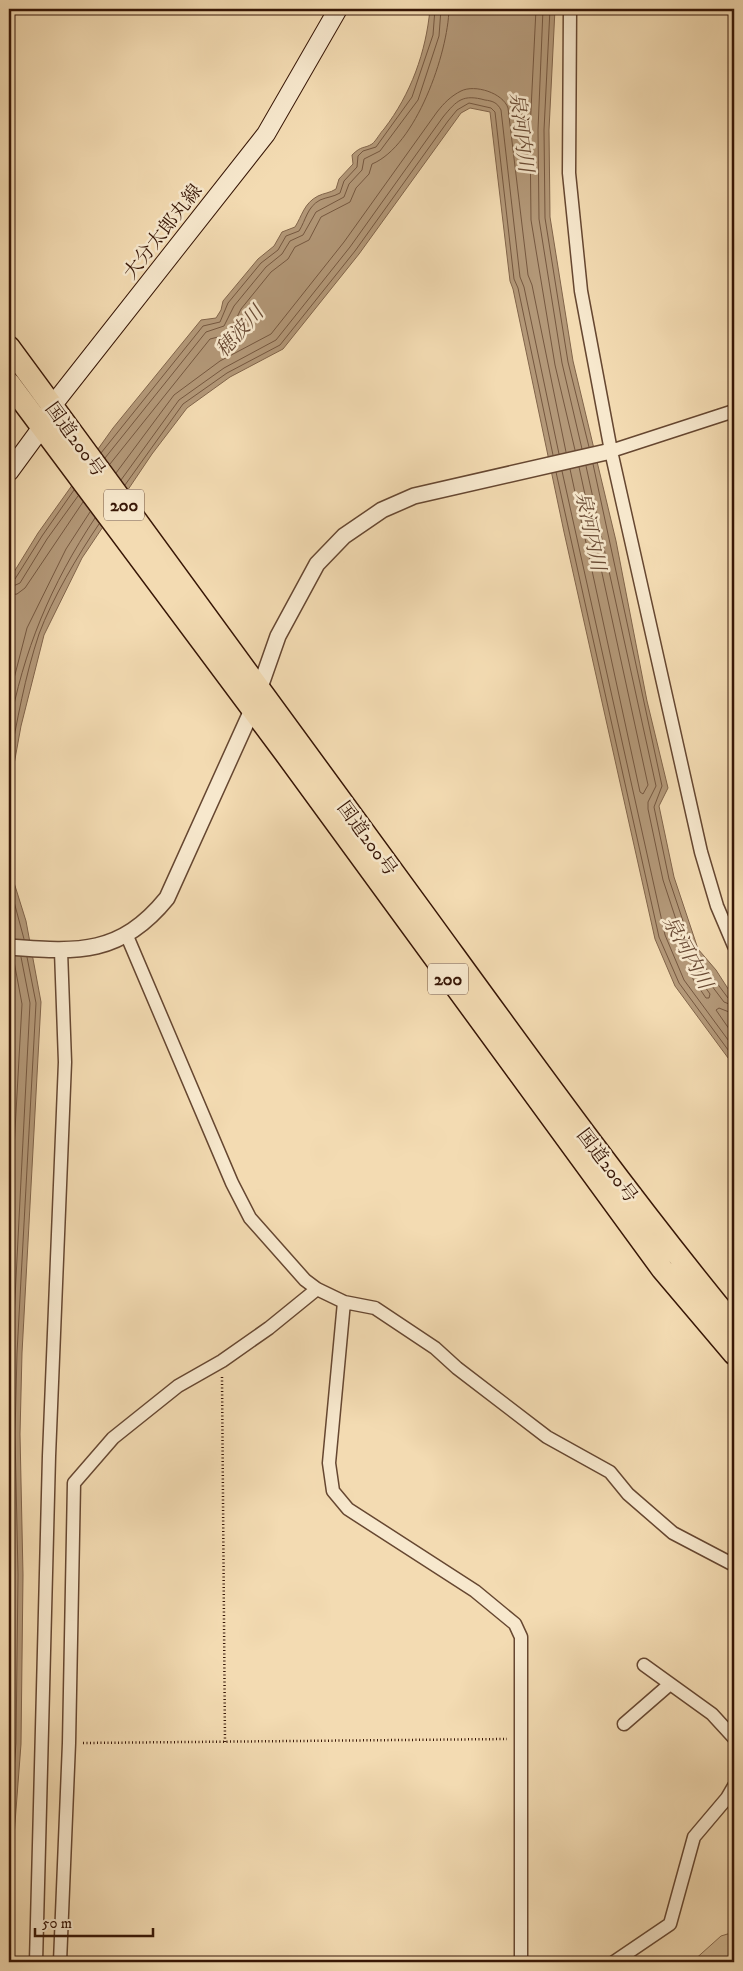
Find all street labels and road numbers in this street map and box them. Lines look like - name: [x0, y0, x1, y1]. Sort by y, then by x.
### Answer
- street label: 大分太郎丸線: [119, 180, 207, 284]
- street label: 国道200号: [40, 398, 110, 482]
- road number: 200: [104, 490, 144, 520]
- street label: 国道200号: [332, 797, 402, 881]
- road number: 200: [428, 964, 468, 994]
- street label: 国道200号: [572, 1124, 642, 1207]

